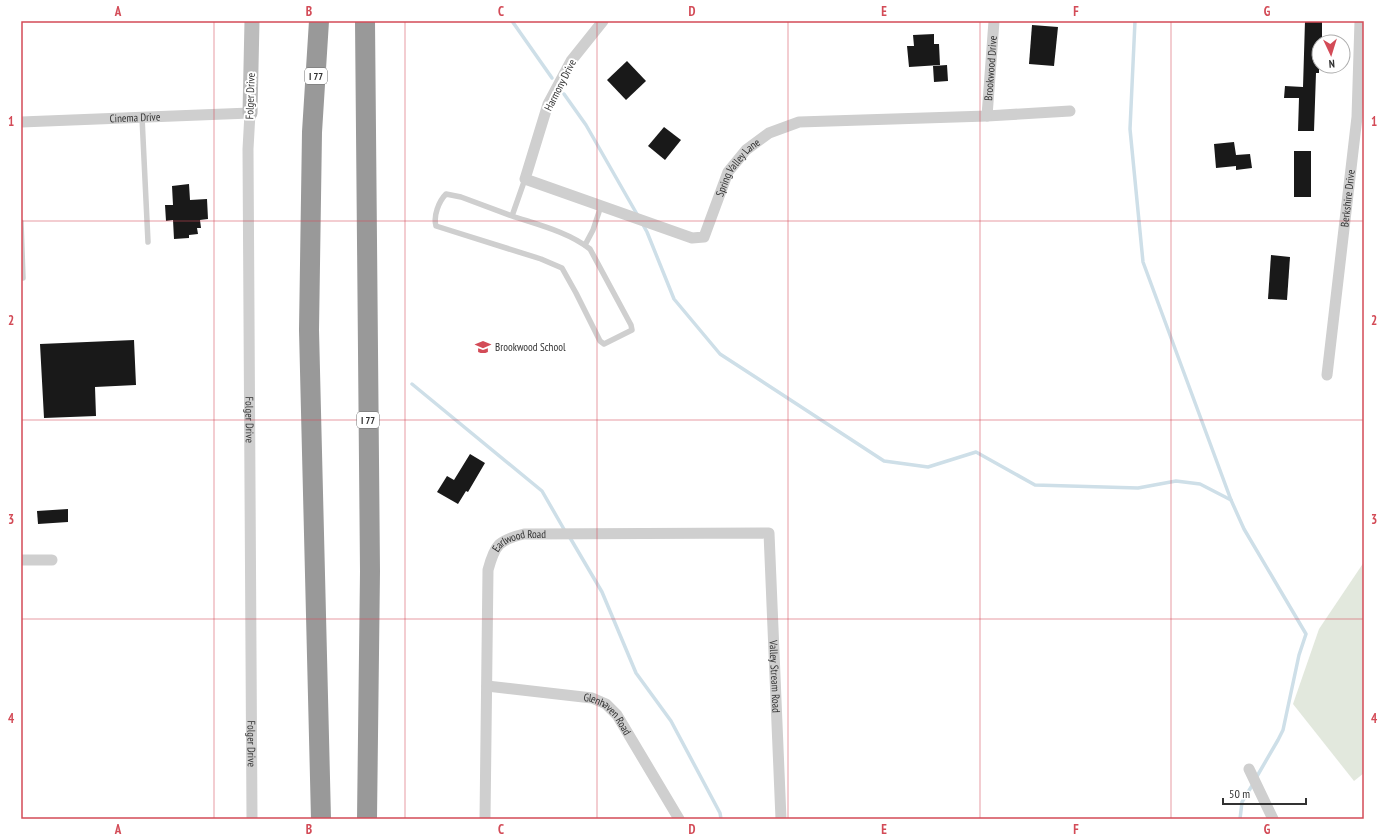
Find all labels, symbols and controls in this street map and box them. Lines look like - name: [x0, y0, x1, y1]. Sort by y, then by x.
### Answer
- text: A: [114, 3, 122, 20]
- text: B: [306, 3, 312, 20]
- text: C: [498, 3, 504, 20]
- text: D: [689, 3, 696, 20]
- text: E: [881, 3, 887, 20]
- text: F: [1073, 3, 1079, 20]
- text: G: [1264, 3, 1271, 20]
- north arrow: [1311, 34, 1351, 74]
- street label: Brookwood Drive: [981, 35, 1000, 101]
- street label: Harmony Drive: [541, 56, 579, 113]
- text: N: [1328, 57, 1335, 71]
- road number: I 77: [305, 68, 327, 84]
- street label: Folger Drive: [242, 72, 258, 119]
- street label: Cinema Drive: [109, 110, 161, 126]
- text: 1: [8, 113, 14, 130]
- text: 1: [1371, 113, 1377, 130]
- street label: Spring Valley Lane: [713, 135, 763, 199]
- street label: Berkshire Drive: [1337, 168, 1358, 228]
- text: 2: [8, 312, 14, 329]
- text: 2: [1371, 312, 1377, 329]
- school or university icon: Brookwood School: [474, 338, 492, 356]
- place label: Brookwood School: [495, 340, 566, 354]
- street label: Folger Drive: [242, 396, 257, 444]
- road number: I 77: [357, 412, 379, 428]
- text: 3: [8, 511, 14, 528]
- text: 3: [1371, 511, 1377, 528]
- street label: Earlwood Road: [489, 527, 546, 554]
- street label: Valley Stream Road: [766, 639, 784, 713]
- street label: Glenhaven Road: [583, 690, 635, 738]
- text: 4: [8, 710, 15, 727]
- text: 4: [1371, 710, 1378, 727]
- street label: Folger Drive: [244, 720, 259, 768]
- scale bar: [1223, 780, 1306, 806]
- text: 50 m: [1229, 786, 1250, 801]
- text: A: [114, 821, 122, 838]
- text: B: [306, 821, 312, 838]
- text: C: [498, 821, 504, 838]
- text: D: [689, 821, 696, 838]
- text: E: [881, 821, 887, 838]
- text: F: [1073, 821, 1079, 838]
- text: G: [1264, 821, 1271, 838]

